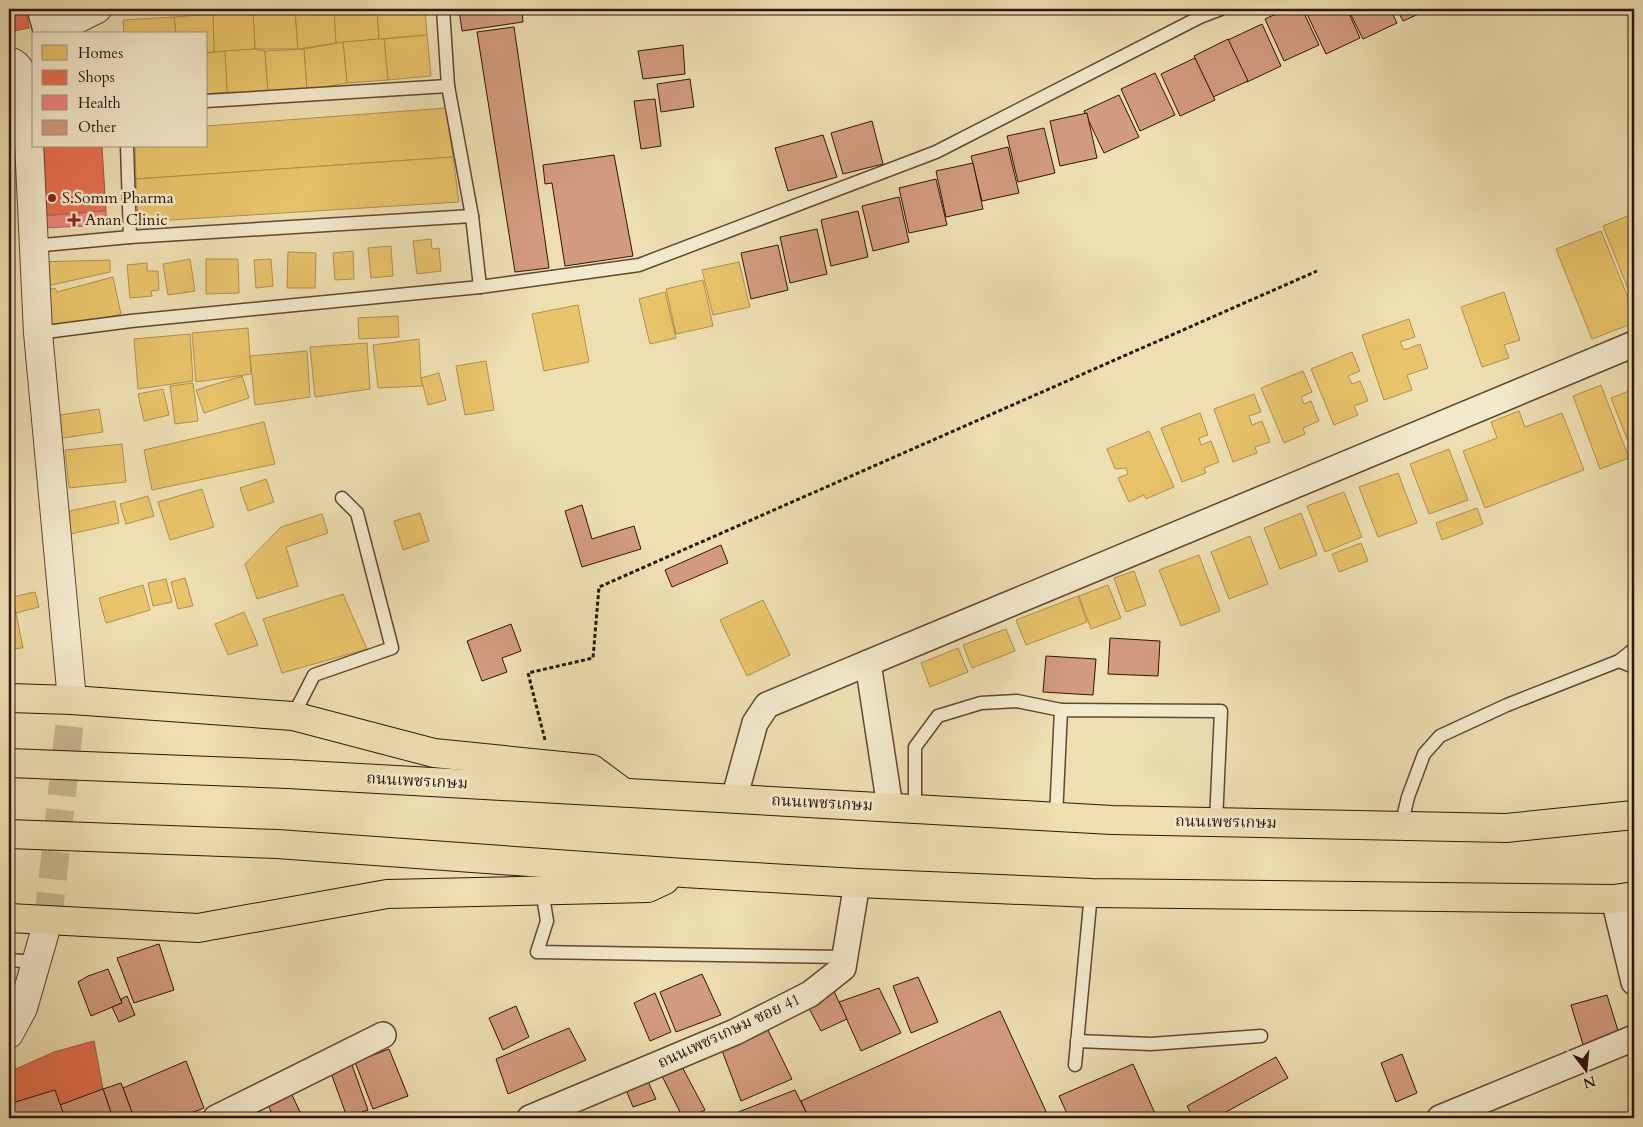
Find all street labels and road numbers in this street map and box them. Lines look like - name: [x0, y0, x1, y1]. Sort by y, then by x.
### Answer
- street label: ถนนเพชรเกษม: [366, 767, 468, 795]
- street label: ถนนเพชรเกษม: [771, 789, 873, 817]
- street label: ถนนเพชรเกษม: [1175, 810, 1277, 834]
- street label: ถนนเพชรเกษม ซอย 41: [654, 988, 804, 1074]

